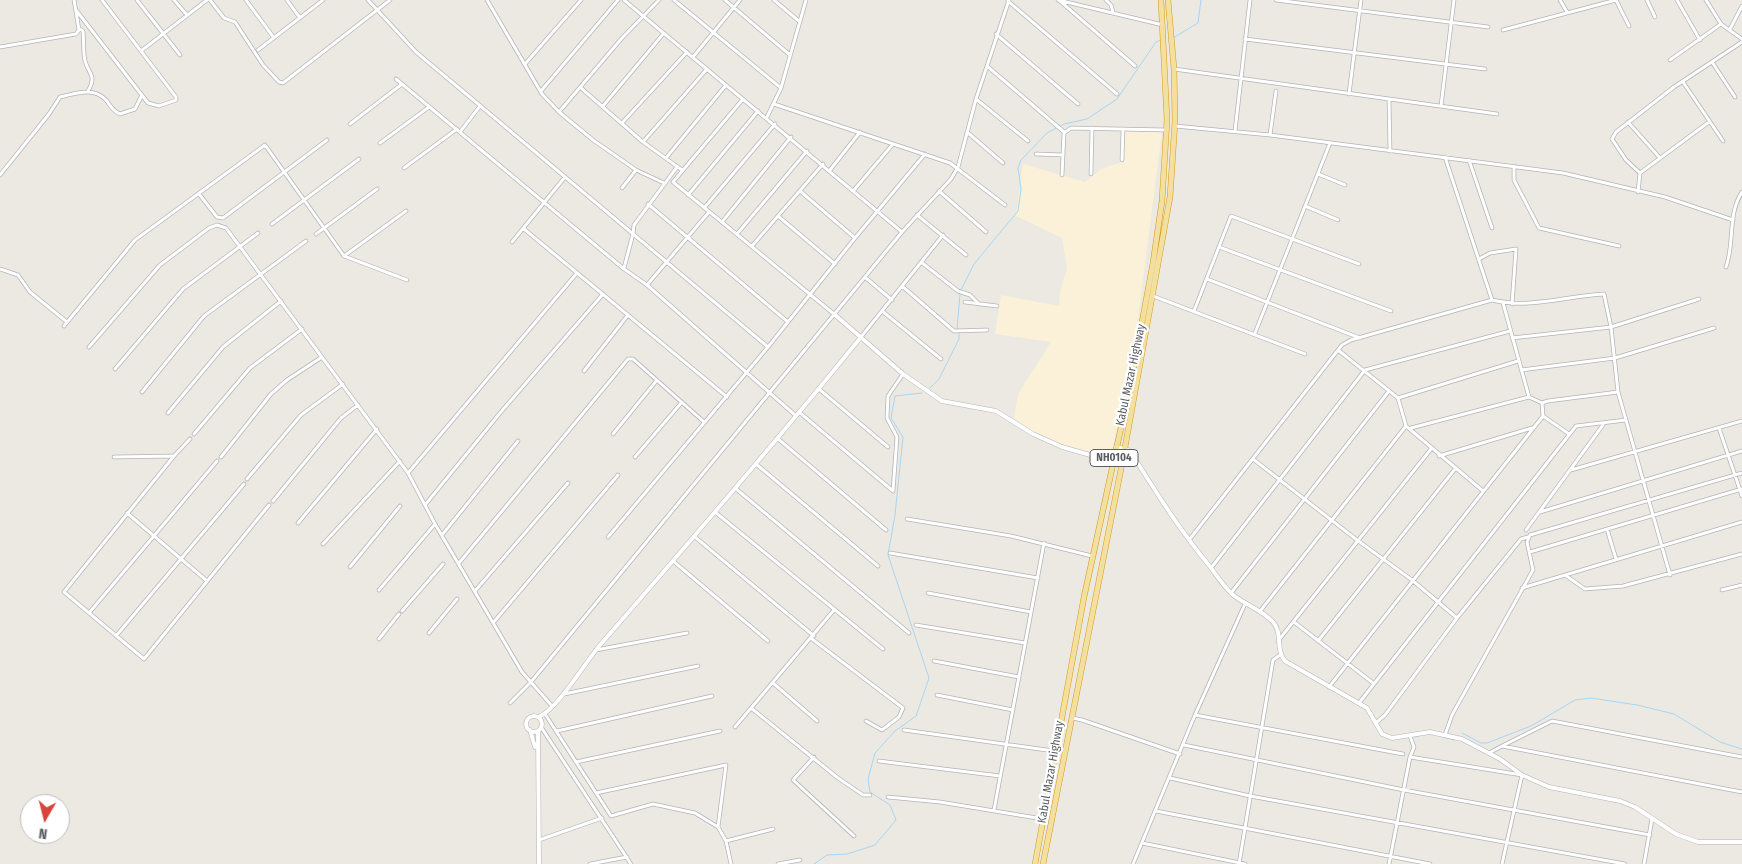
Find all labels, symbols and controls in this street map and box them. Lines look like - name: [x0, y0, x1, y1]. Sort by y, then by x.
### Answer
- street label: Kabul Mazar Highway: [1113, 323, 1149, 427]
- road number: NH0104: [1090, 449, 1138, 466]
- street label: Kabul Mazar Highway: [1035, 720, 1067, 824]
- north arrow: [20, 794, 70, 844]
- text: N: [38, 824, 48, 842]

